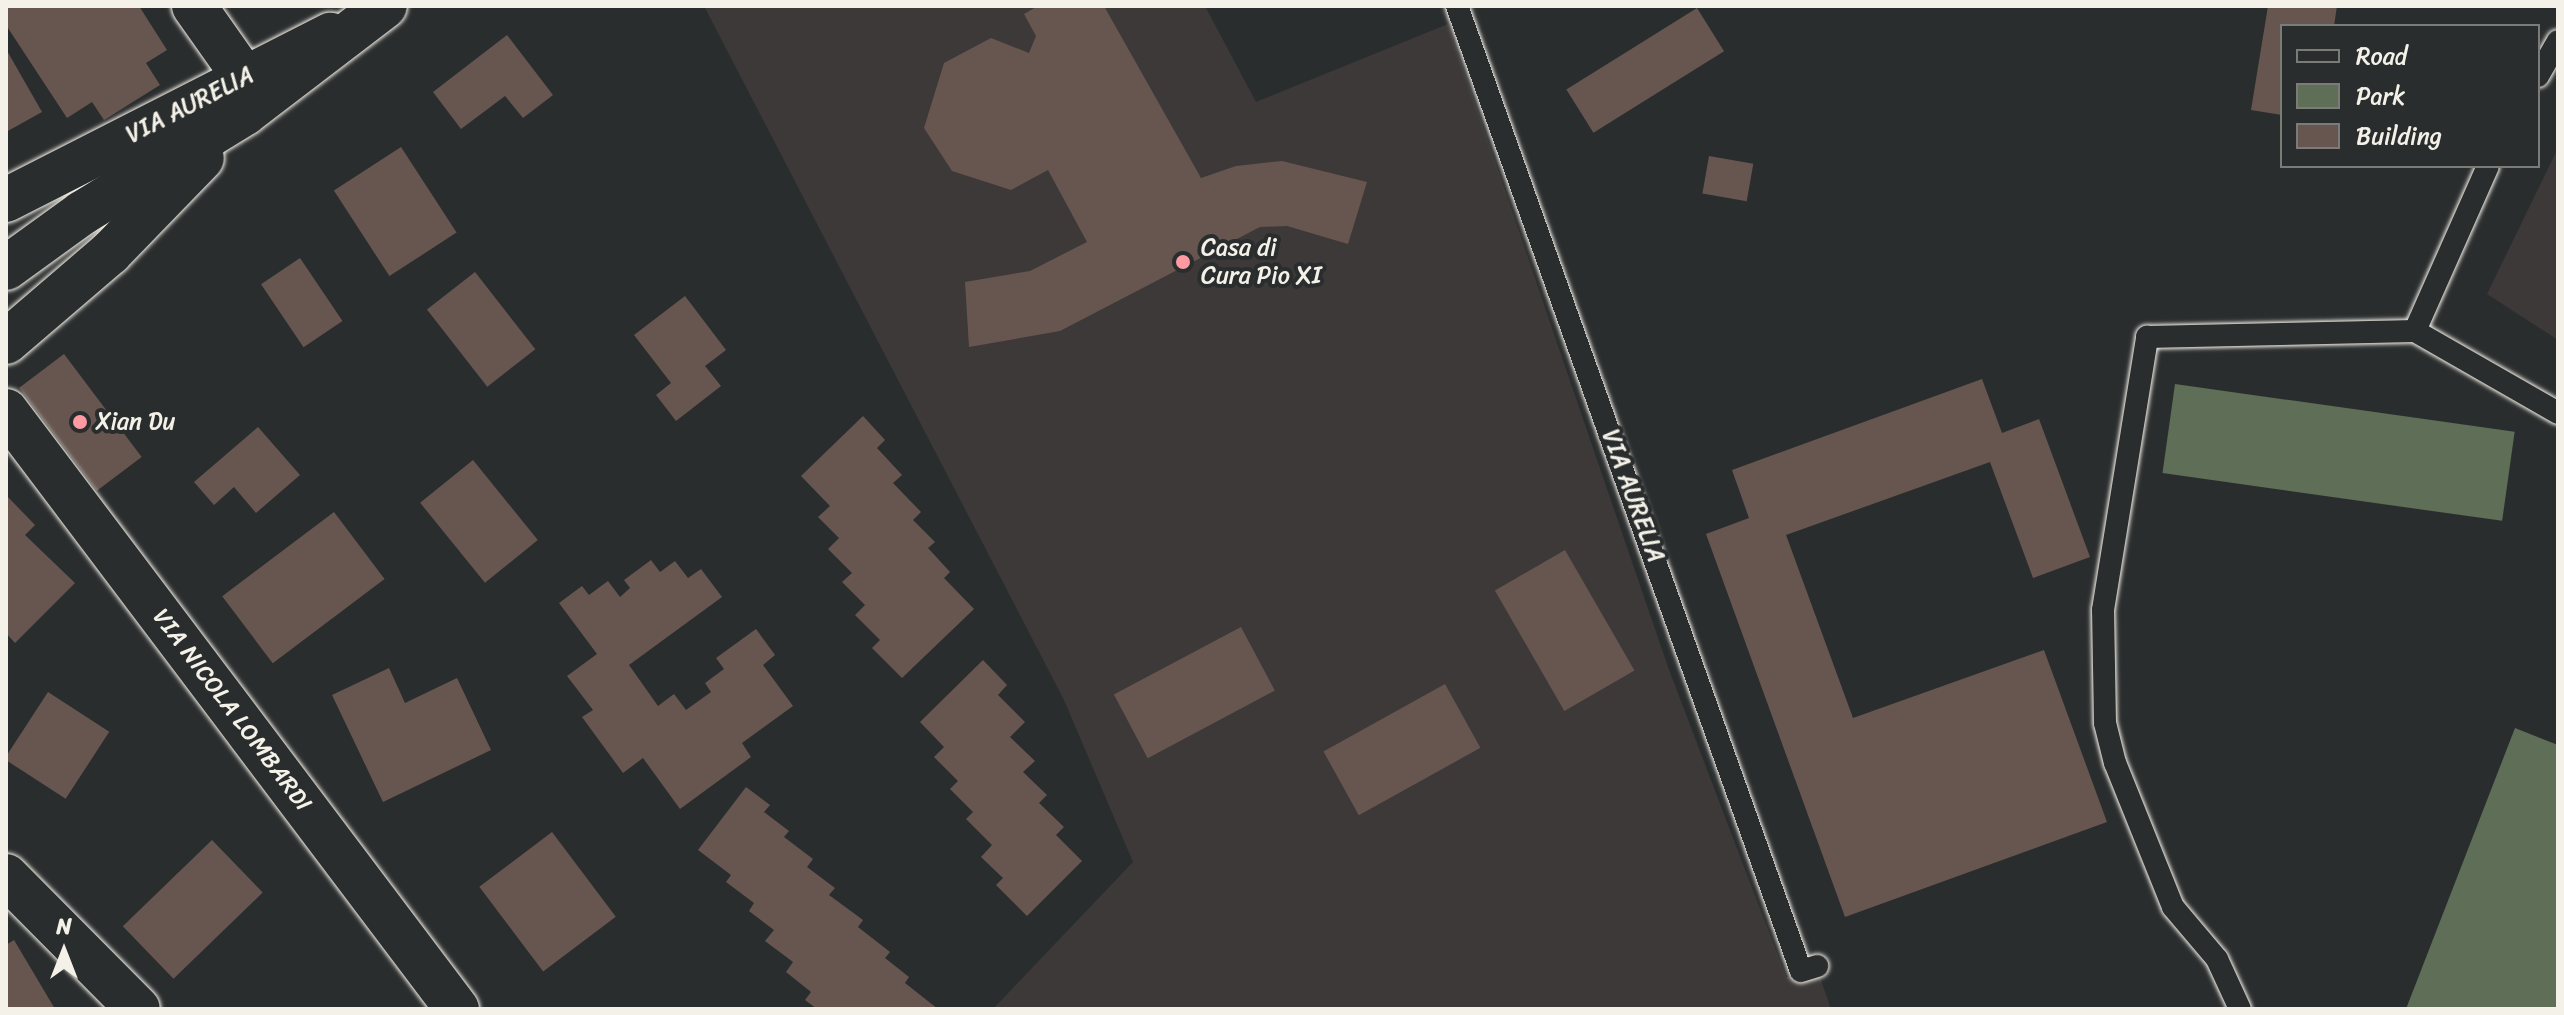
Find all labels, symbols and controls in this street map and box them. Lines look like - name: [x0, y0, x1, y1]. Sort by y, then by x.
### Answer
- legend: [2280, 24, 2540, 168]
- text: Road: [2356, 35, 2407, 77]
- street label: VIA AURELIA: [121, 60, 259, 150]
- text: Park: [2356, 75, 2405, 117]
- text: Building: [2356, 115, 2442, 157]
- place label: Casa di Cura Pio XI: [1201, 234, 1322, 290]
- marker: Casa di Cura Pio XI: [1172, 251, 1194, 273]
- place label: Xian Du: [96, 408, 175, 436]
- marker: Xian Du: [71, 413, 89, 431]
- street label: VIA AURELIA: [1595, 425, 1671, 567]
- street label: VIA NICOLA LOMBARDI: [145, 602, 319, 818]
- text: N: [56, 907, 72, 946]
- north arrow: [24, 911, 104, 991]

